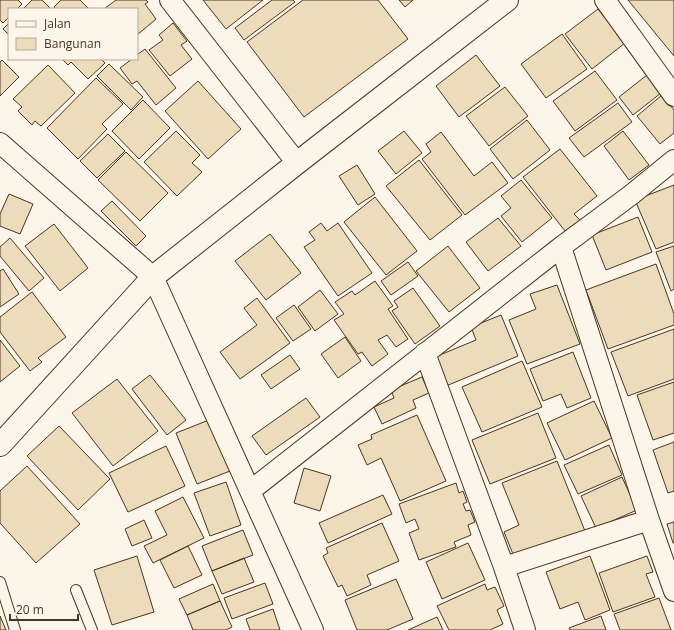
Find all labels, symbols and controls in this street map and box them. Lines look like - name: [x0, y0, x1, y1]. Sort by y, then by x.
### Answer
- legend: [8, 8, 138, 60]
- text: Jalan: [43, 15, 71, 32]
- text: Bangunan: [44, 35, 101, 52]
- scale bar: [10, 596, 78, 622]
- text: 20 m: [16, 601, 44, 618]

